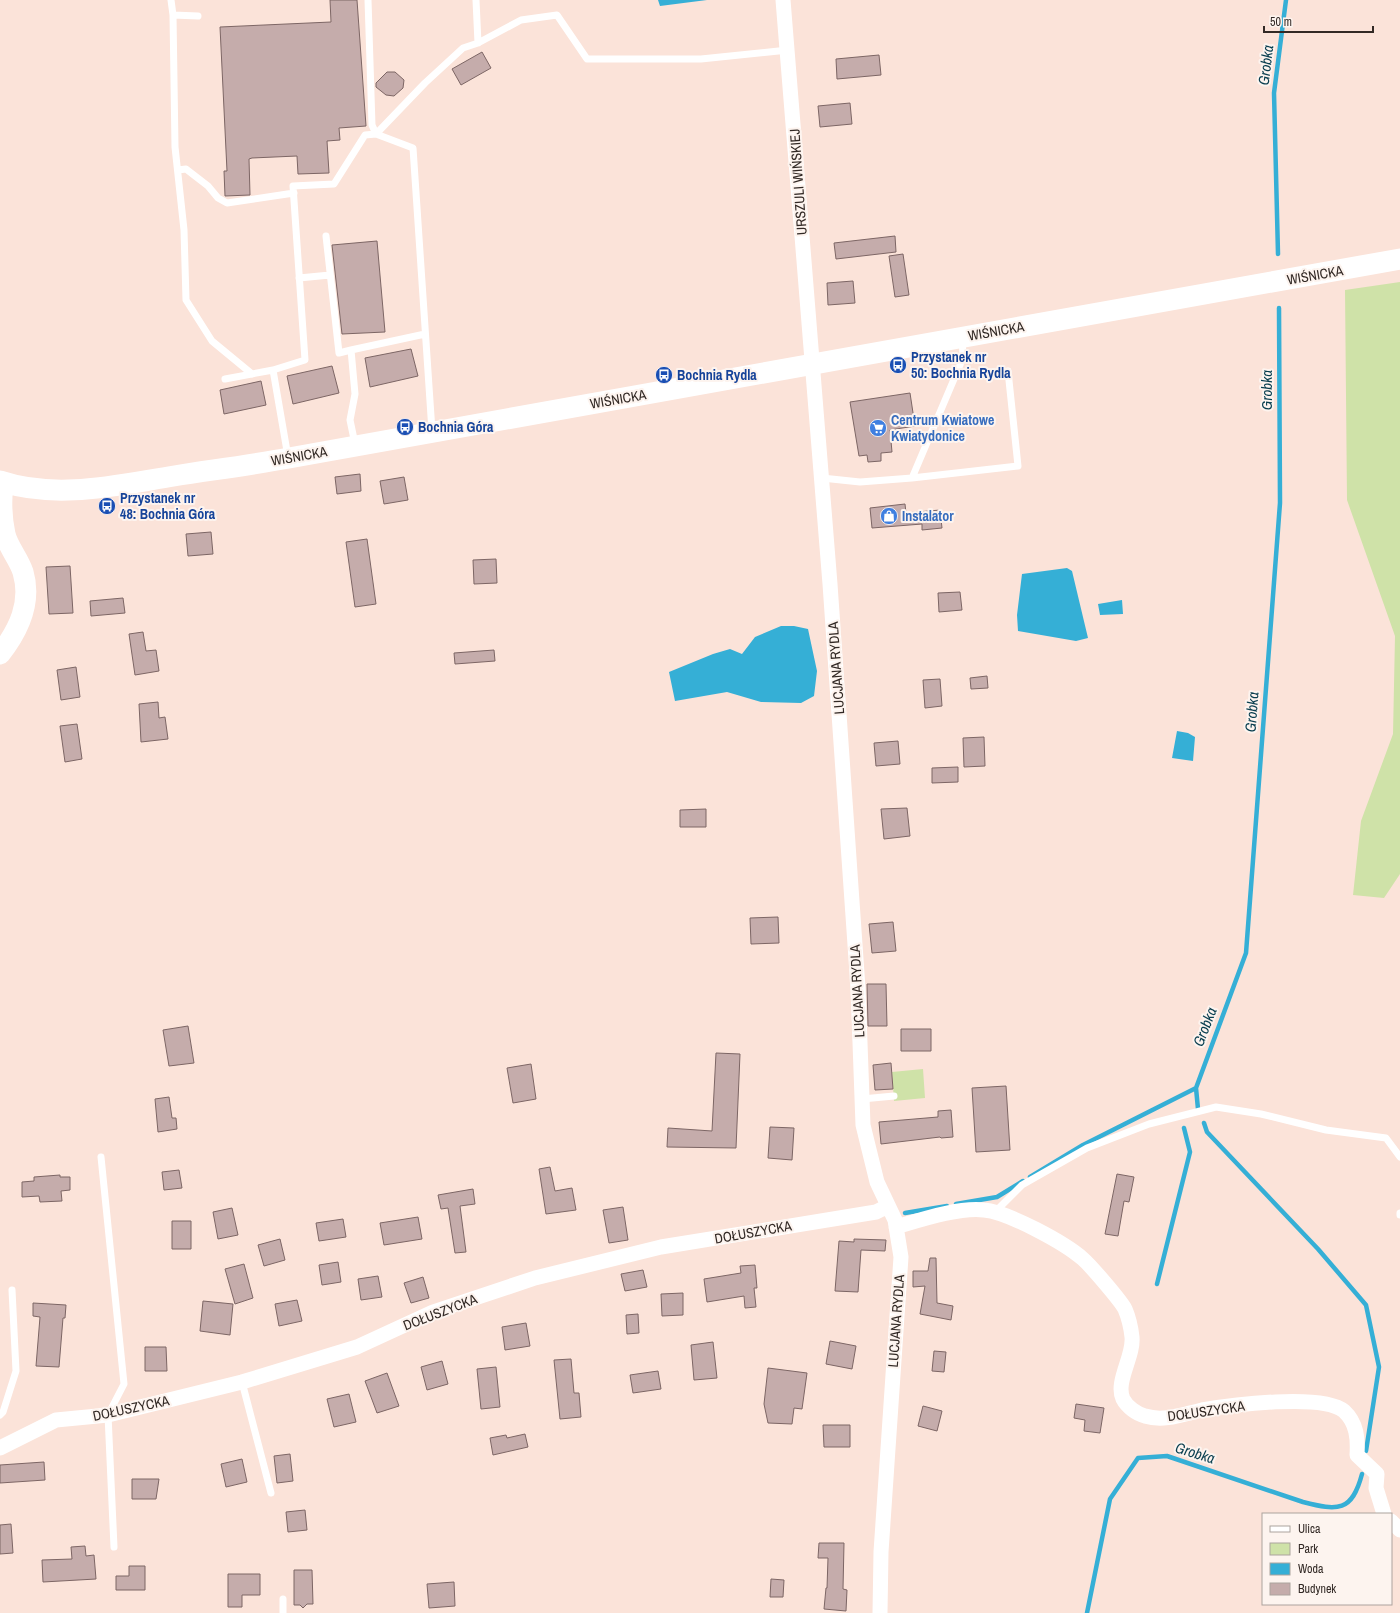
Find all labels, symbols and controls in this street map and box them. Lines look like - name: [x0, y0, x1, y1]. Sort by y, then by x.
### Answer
- scale bar: [1264, 8, 1373, 34]
- text: 50 m: [1270, 14, 1292, 30]
- water label: Grobka: [1253, 43, 1278, 86]
- street label: URSZULI WIŃSKIEJ: [785, 128, 811, 236]
- street label: WIŚNICKA: [1285, 261, 1345, 289]
- street label: WIŚNICKA: [966, 317, 1026, 345]
- place label: Przystanek nr 50: Bochnia Rydla: [911, 348, 1011, 382]
- bus stop icon: Przystanek nr 50: Bochnia Rydla: [888, 355, 908, 375]
- bus stop icon: Bochnia Rydla: [654, 365, 674, 385]
- place label: Bochnia Rydla: [677, 366, 757, 384]
- water label: Grobka: [1256, 370, 1277, 410]
- street label: WIŚNICKA: [588, 385, 648, 413]
- place label: Centrum Kwiatowe Kwiatydonice: [891, 411, 994, 445]
- bus stop icon: Bochnia Góra: [395, 417, 415, 437]
- place label: Bochnia Góra: [418, 418, 494, 436]
- supermarket icon: Centrum Kwiatowe Kwiatydonice: [868, 418, 888, 438]
- street label: WIŚNICKA: [269, 442, 329, 470]
- place label: Przystanek nr 48: Bochnia Góra: [120, 489, 216, 523]
- bus stop icon: Przystanek nr 48: Bochnia Góra: [97, 496, 117, 516]
- shop icon: Instalator: [879, 506, 899, 526]
- place label: Instalator: [902, 507, 954, 525]
- street label: LUCJANA RYDLA: [824, 621, 848, 715]
- water label: Grobka: [1240, 691, 1263, 733]
- street label: LUCJANA RYDLA: [846, 944, 868, 1038]
- water label: Grobka: [1188, 1004, 1222, 1049]
- street label: DOŁUSZYCKA: [713, 1216, 793, 1248]
- street label: LUCJANA RYDLA: [884, 1274, 908, 1368]
- street label: DOŁUSZYCKA: [400, 1290, 480, 1334]
- street label: DOŁUSZYCKA: [91, 1391, 171, 1425]
- street label: DOŁUSZYCKA: [1166, 1397, 1246, 1425]
- water label: Grobka: [1173, 1437, 1218, 1469]
- legend: [1262, 1513, 1392, 1605]
- text: Ulica: [1298, 1521, 1321, 1537]
- text: Park: [1298, 1541, 1318, 1557]
- text: Woda: [1298, 1561, 1324, 1577]
- text: Budynek: [1298, 1581, 1336, 1597]

